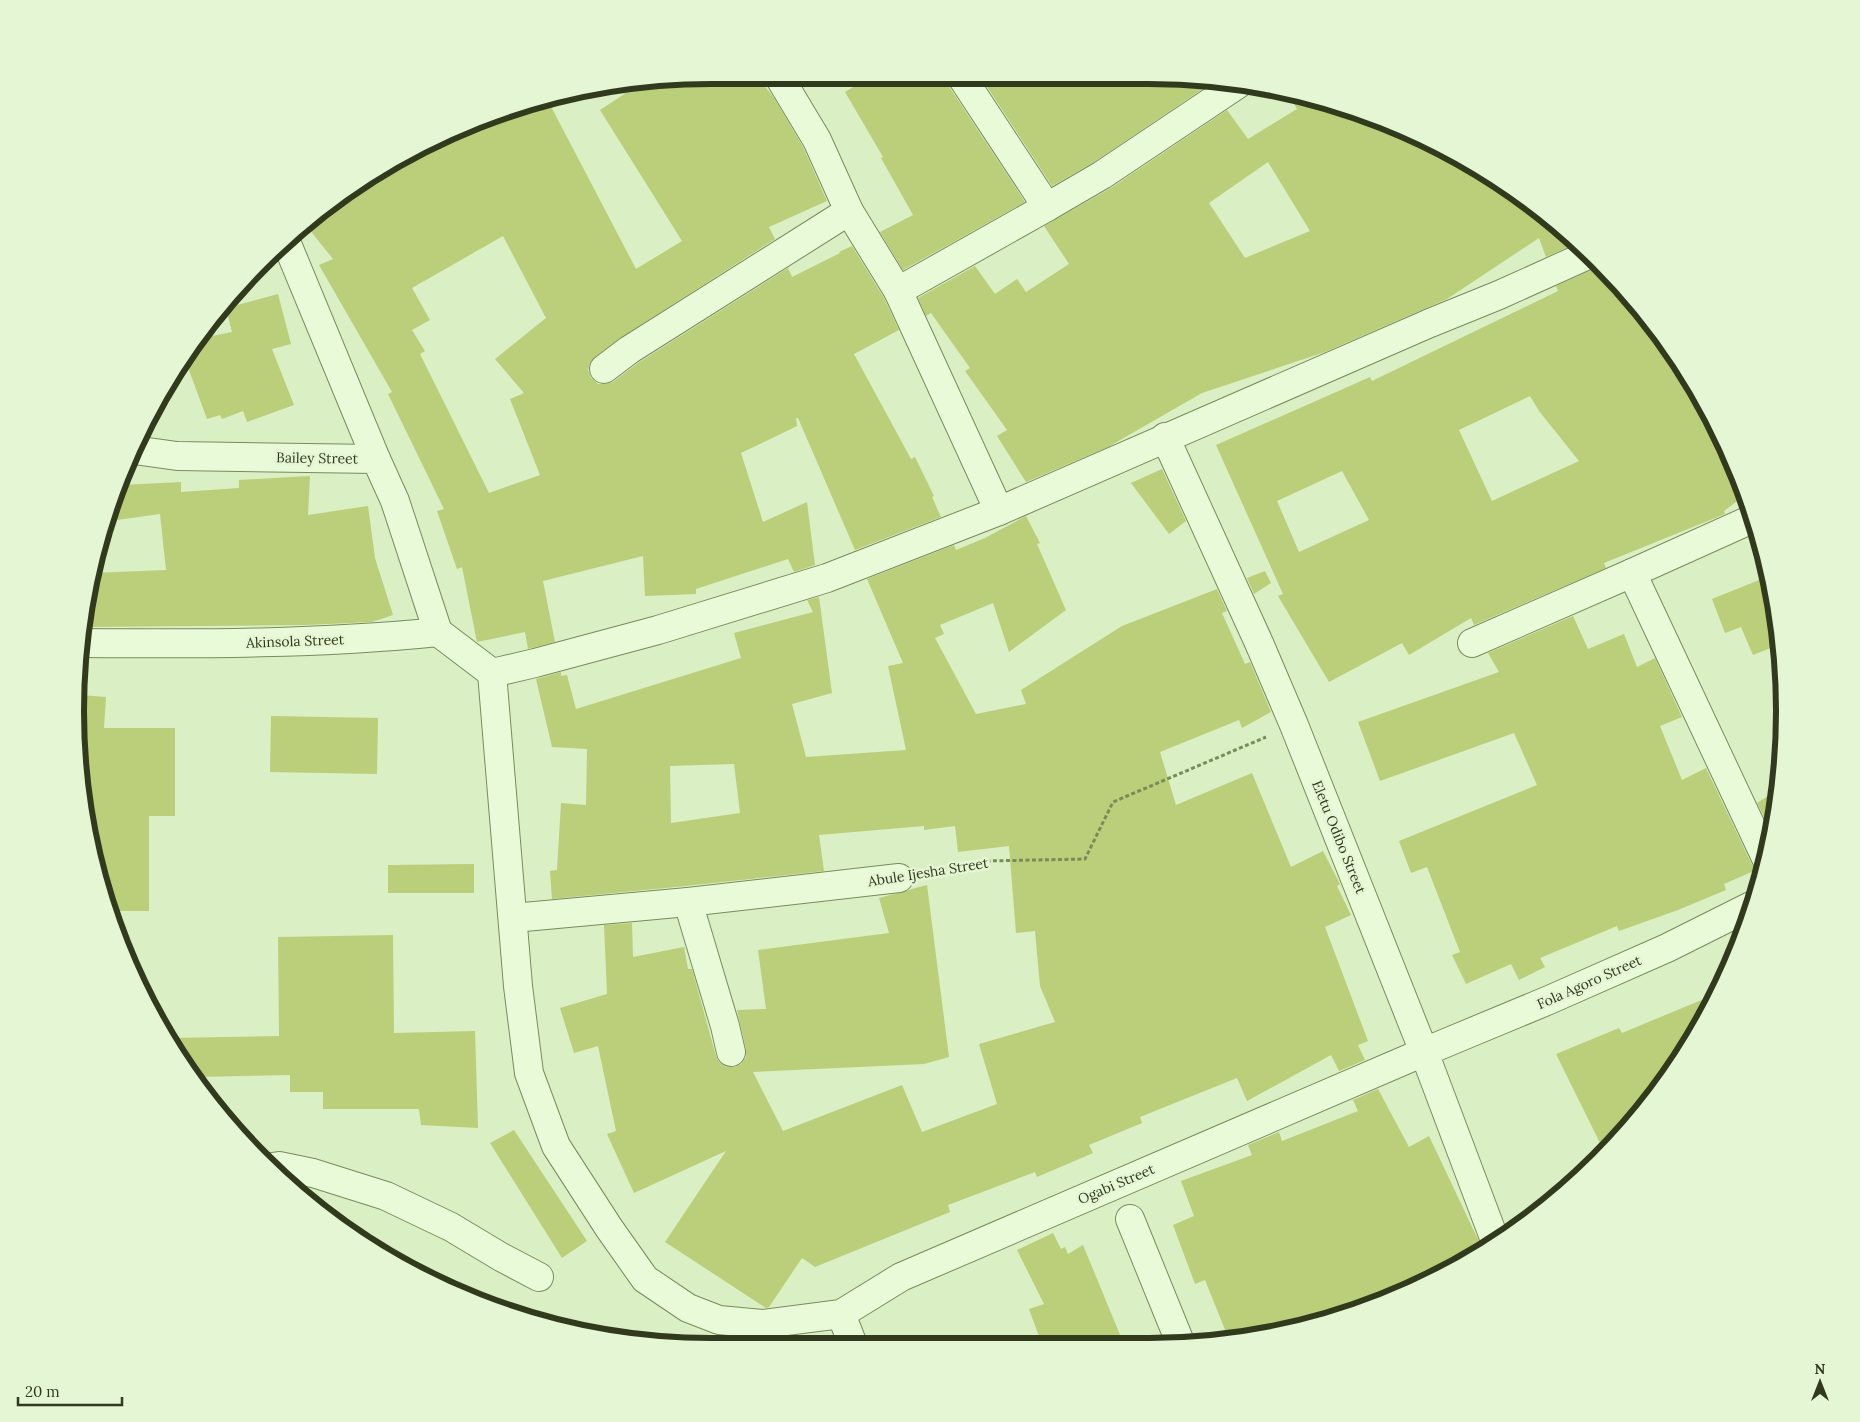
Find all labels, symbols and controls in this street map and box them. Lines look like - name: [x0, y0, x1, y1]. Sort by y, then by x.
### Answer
- street label: Bailey Street: [276, 448, 359, 468]
- street label: Akinsola Street: [245, 630, 345, 652]
- street label: Eletu Odibo Street: [1308, 778, 1370, 897]
- street label: Abule Ijesha Street: [866, 854, 990, 891]
- street label: Fola Agoro Street: [1534, 951, 1645, 1013]
- street label: Ogabi Street: [1075, 1160, 1158, 1208]
- north arrow: [1795, 1357, 1845, 1407]
- text: N: [1815, 1360, 1826, 1378]
- scale bar: [18, 1374, 121, 1406]
- text: 20 m: [25, 1382, 60, 1401]

